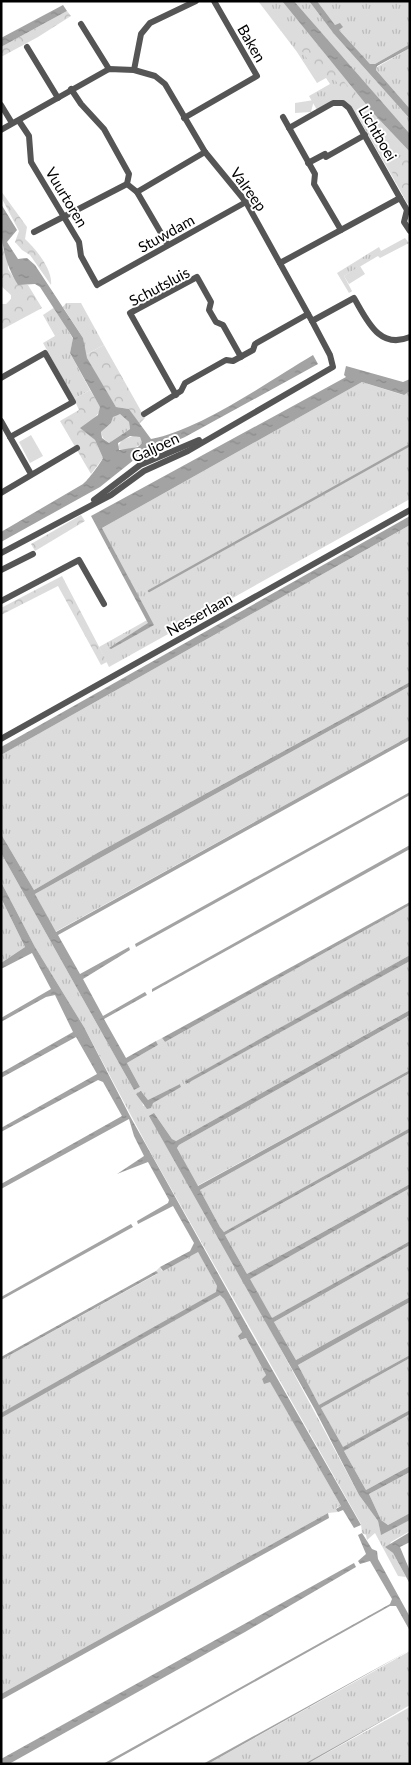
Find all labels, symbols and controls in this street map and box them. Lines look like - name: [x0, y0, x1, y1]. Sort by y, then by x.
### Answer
- street label: Baken: [234, 21, 270, 65]
- street label: Lichtboei: [355, 102, 401, 164]
- street label: Vuurtoren: [42, 164, 92, 230]
- street label: Valreep: [227, 164, 271, 214]
- street label: Stuwdam: [135, 210, 197, 256]
- street label: Schutsluis: [126, 263, 192, 309]
- street label: Galjoen: [128, 428, 182, 466]
- street label: Nesserlaan: [163, 589, 235, 639]

